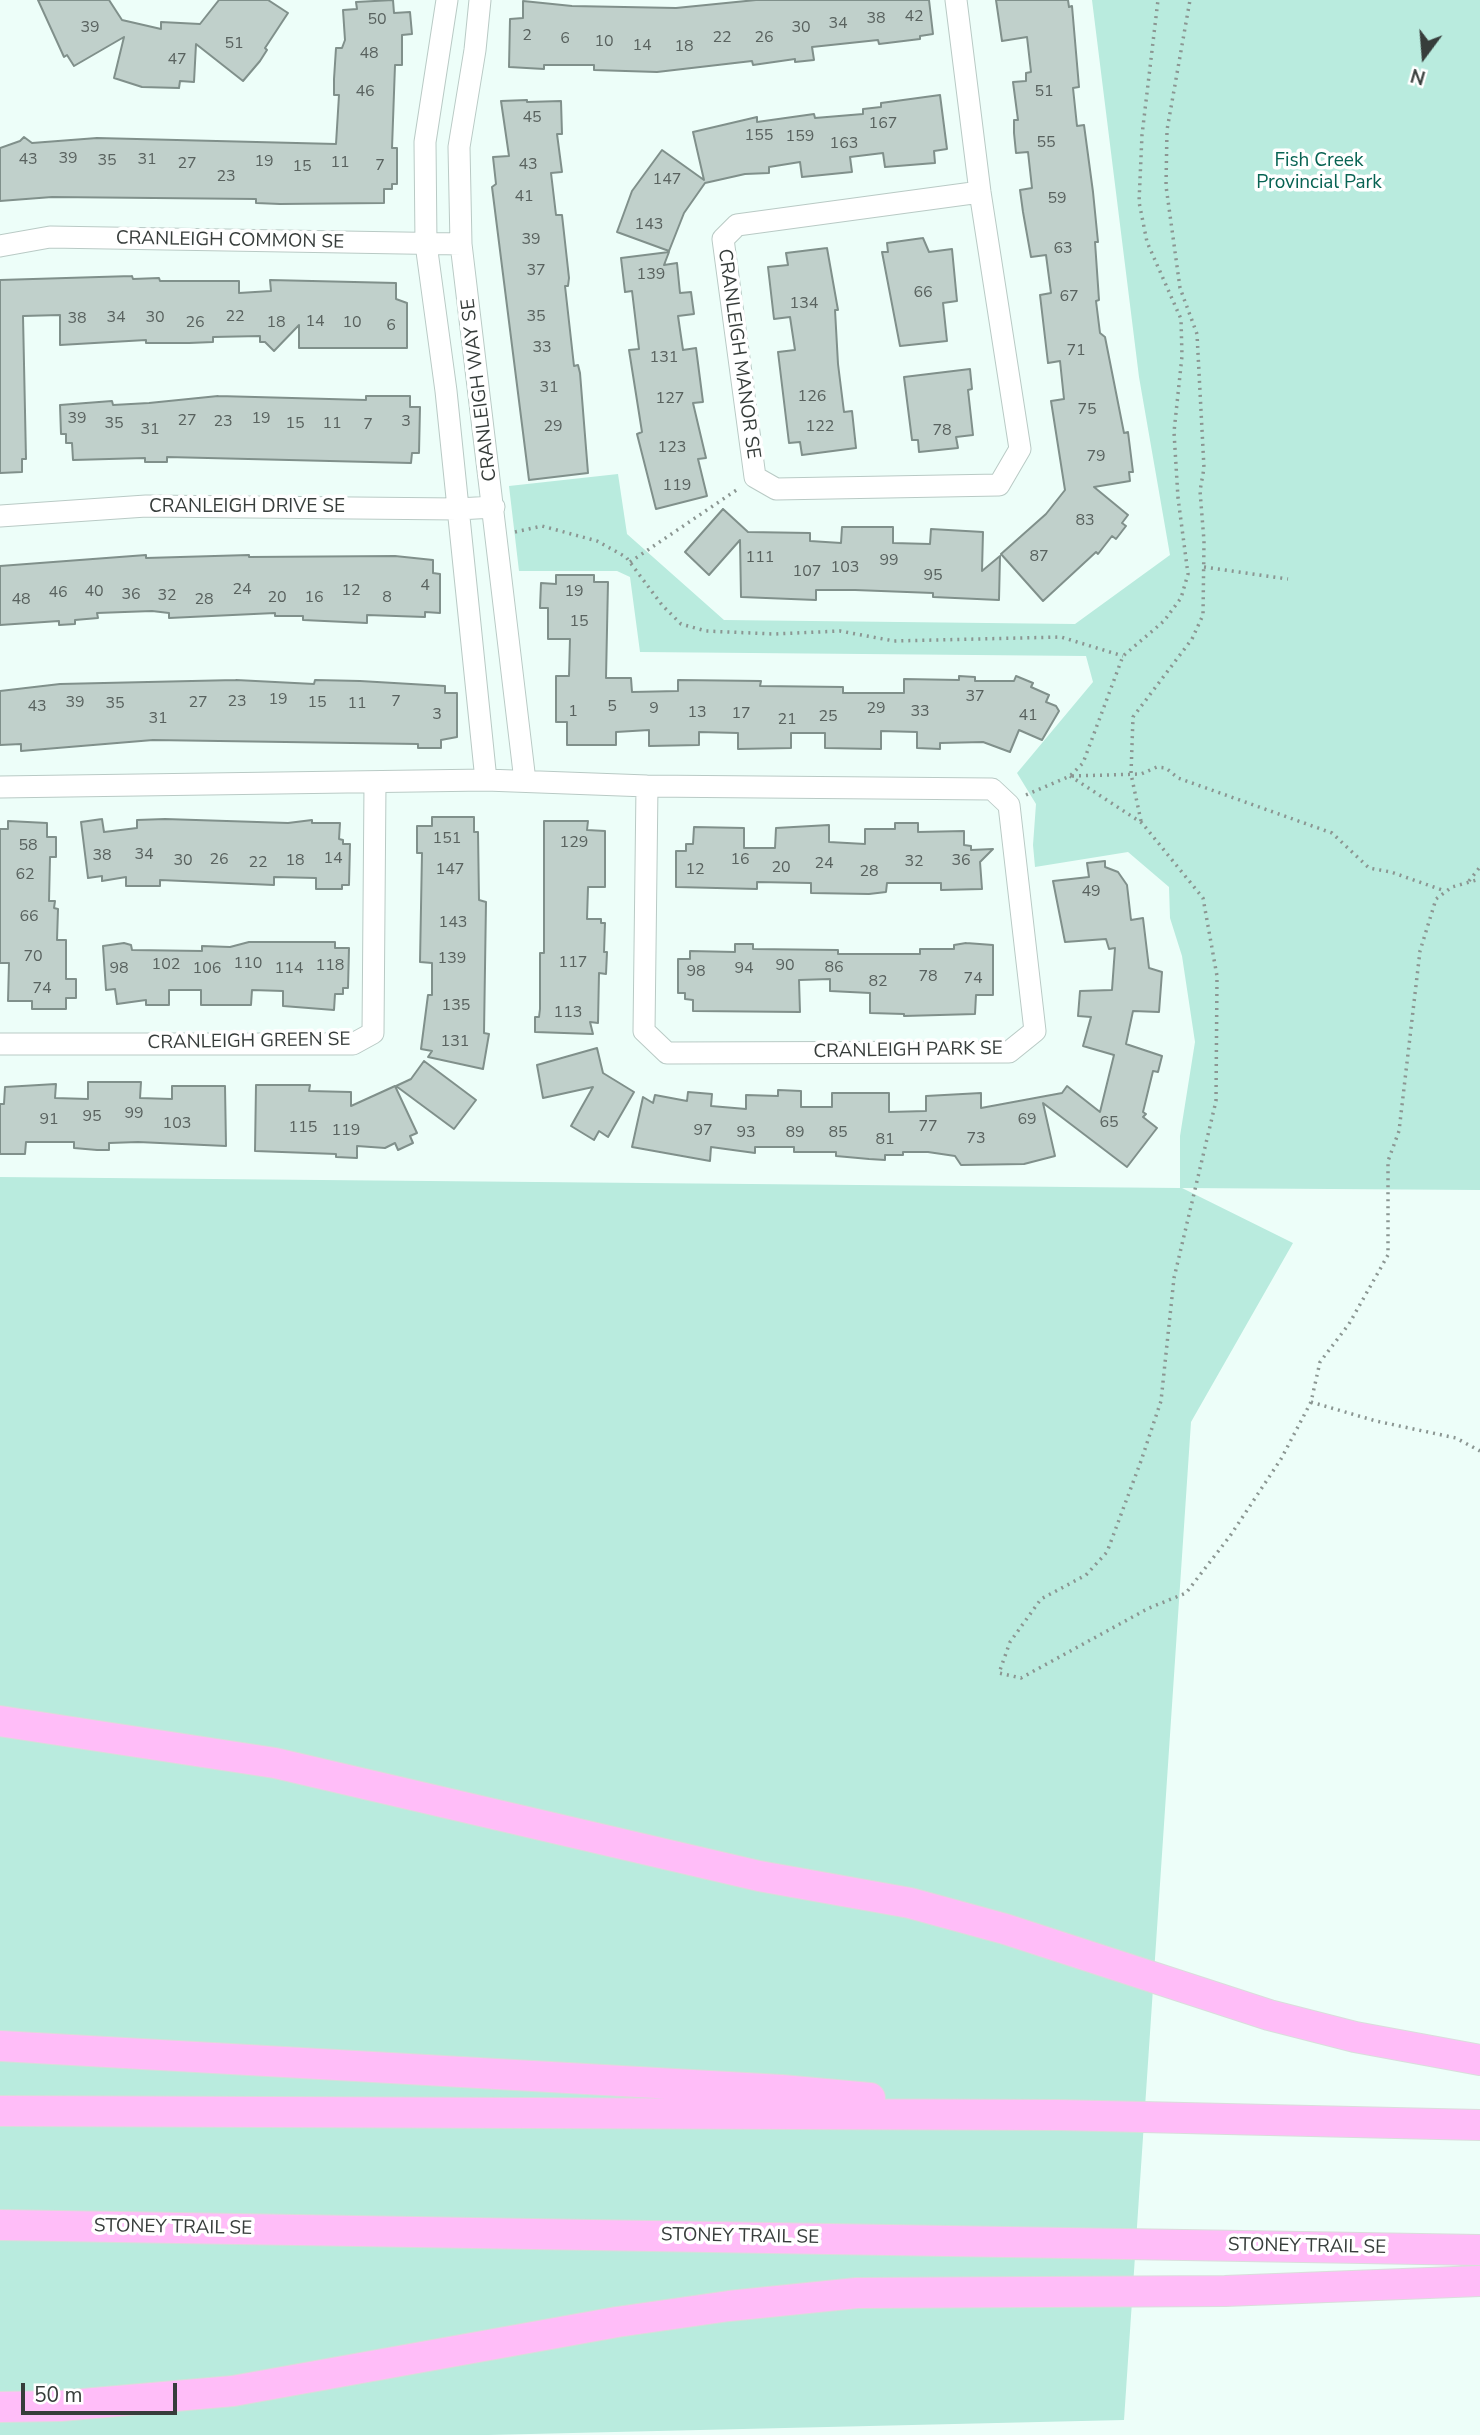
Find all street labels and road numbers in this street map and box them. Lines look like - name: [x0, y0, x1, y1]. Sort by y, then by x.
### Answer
- street label: CRANLEIGH COMMON SE: [116, 228, 344, 254]
- street label: CRANLEIGH MANOR SE: [712, 248, 764, 460]
- street label: CRANLEIGH WAY SE: [457, 297, 503, 483]
- street label: CRANLEIGH DRIVE SE: [149, 496, 345, 518]
- street label: CRANLEIGH GREEN SE: [147, 1029, 351, 1055]
- street label: CRANLEIGH PARK SE: [813, 1038, 1003, 1064]
- street label: STONEY TRAIL SE: [94, 2215, 252, 2241]
- street label: STONEY TRAIL SE: [661, 2224, 819, 2250]
- street label: STONEY TRAIL SE: [1228, 2234, 1386, 2260]

